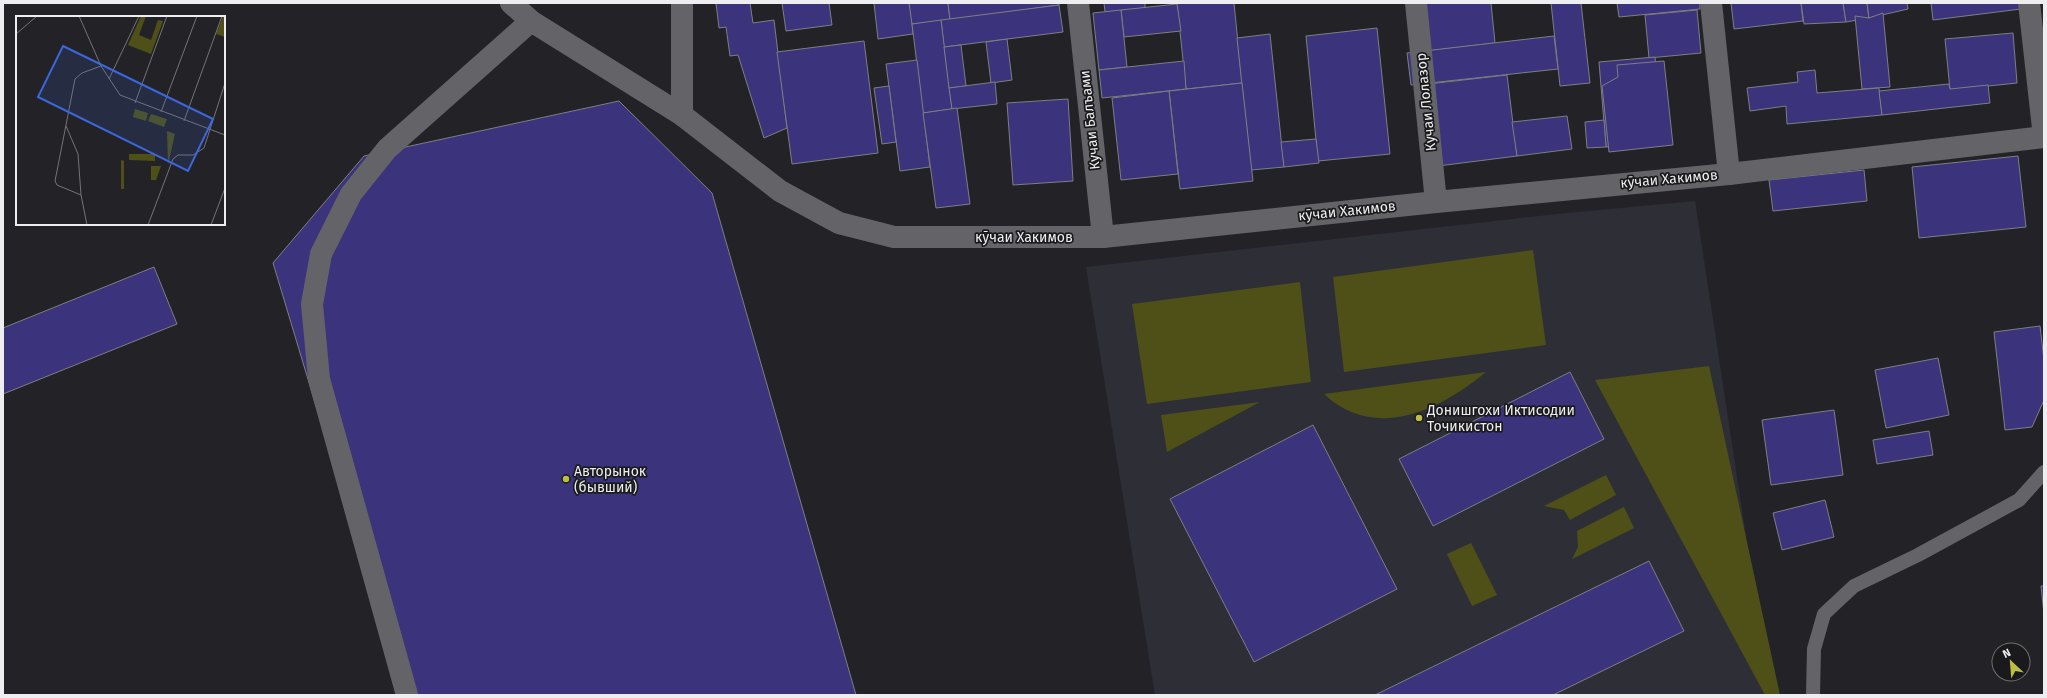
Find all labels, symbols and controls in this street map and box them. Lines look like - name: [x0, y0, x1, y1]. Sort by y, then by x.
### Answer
- inset map: [16, 16, 225, 225]
- street label: Кучаи Лолазор: [1412, 52, 1440, 152]
- street label: Кучаи Балъами: [1076, 69, 1104, 171]
- street label: кӯчаи Хакимов: [1620, 166, 1719, 192]
- street label: кӯчаи Хакимов: [1297, 197, 1397, 225]
- street label: кӯчаи Хакимов: [975, 229, 1073, 246]
- place label: Донишгохи Иктисодии Точикистон: [1426, 402, 1575, 435]
- marker: Донишгохи Иктисодии Точикистон: [1414, 413, 1424, 423]
- place label: Авторынок (бывший): [574, 463, 647, 496]
- marker: Авторынок (бывший): [561, 474, 571, 484]
- north arrow: [1991, 642, 2031, 682]
- text: N: [2001, 646, 2013, 661]

